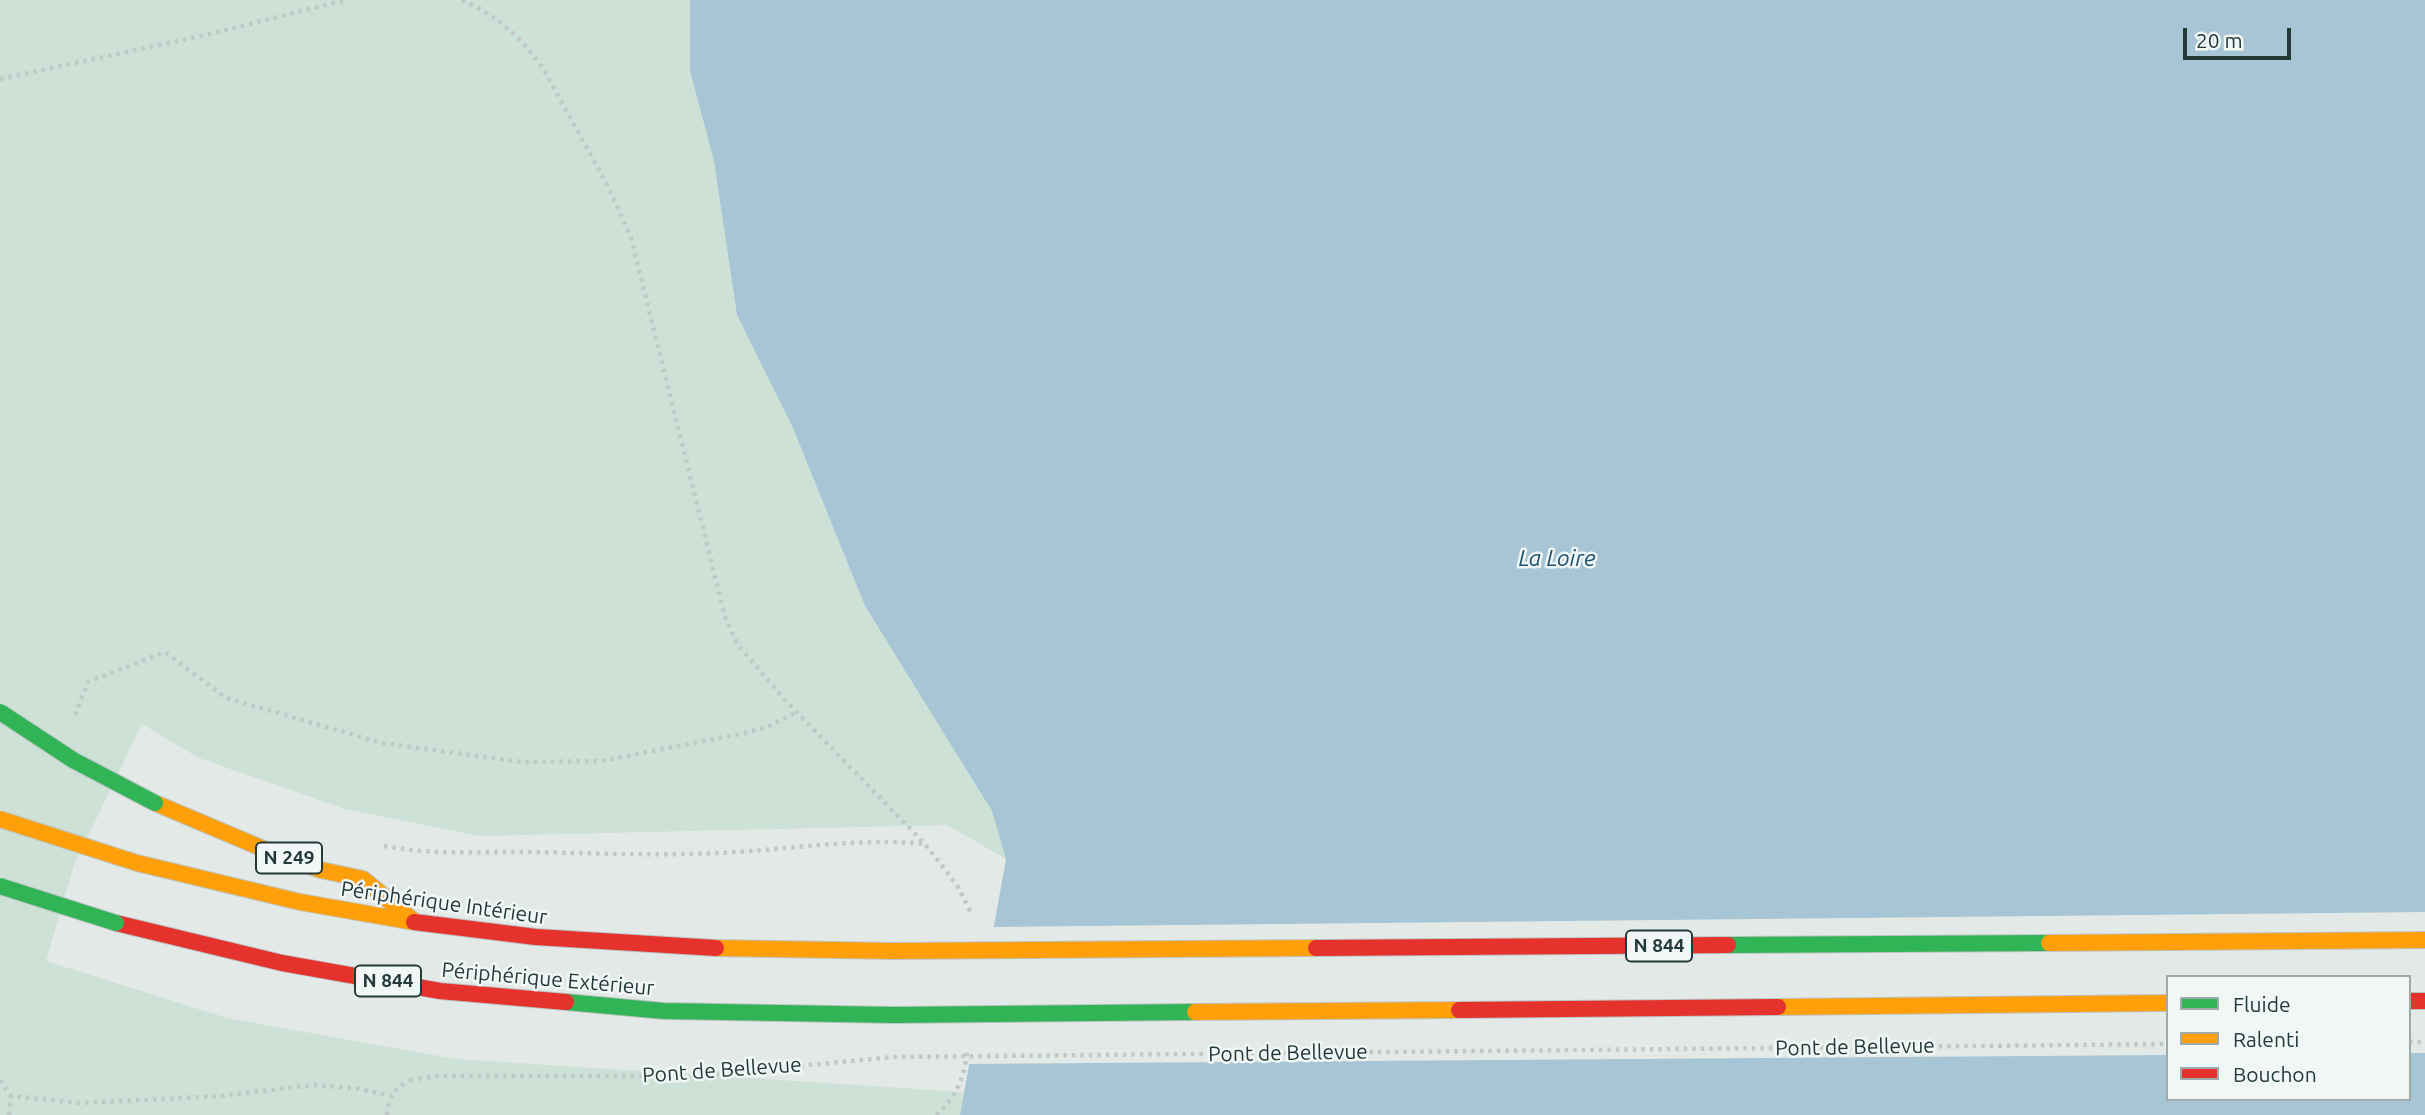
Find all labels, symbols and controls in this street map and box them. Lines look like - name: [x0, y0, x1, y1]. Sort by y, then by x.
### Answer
- scale bar: [2187, 14, 2296, 58]
- text: 20 m: [2196, 28, 2243, 52]
- water label: La Loire: [1518, 544, 1596, 572]
- road number: N 249: [256, 842, 322, 874]
- street label: Périphérique Intérieur: [339, 876, 549, 930]
- road number: N 844: [1626, 930, 1692, 962]
- street label: Périphérique Extérieur: [441, 957, 655, 1001]
- road number: N 844: [355, 965, 421, 996]
- legend: [2166, 975, 2411, 1101]
- text: Fluide: [2233, 992, 2291, 1016]
- text: Ralenti: [2233, 1027, 2299, 1051]
- street label: Pont de Bellevue: [1775, 1033, 1935, 1061]
- street label: Pont de Bellevue: [1208, 1039, 1368, 1067]
- street label: Pont de Bellevue: [641, 1052, 803, 1088]
- text: Bouchon: [2233, 1062, 2317, 1086]

